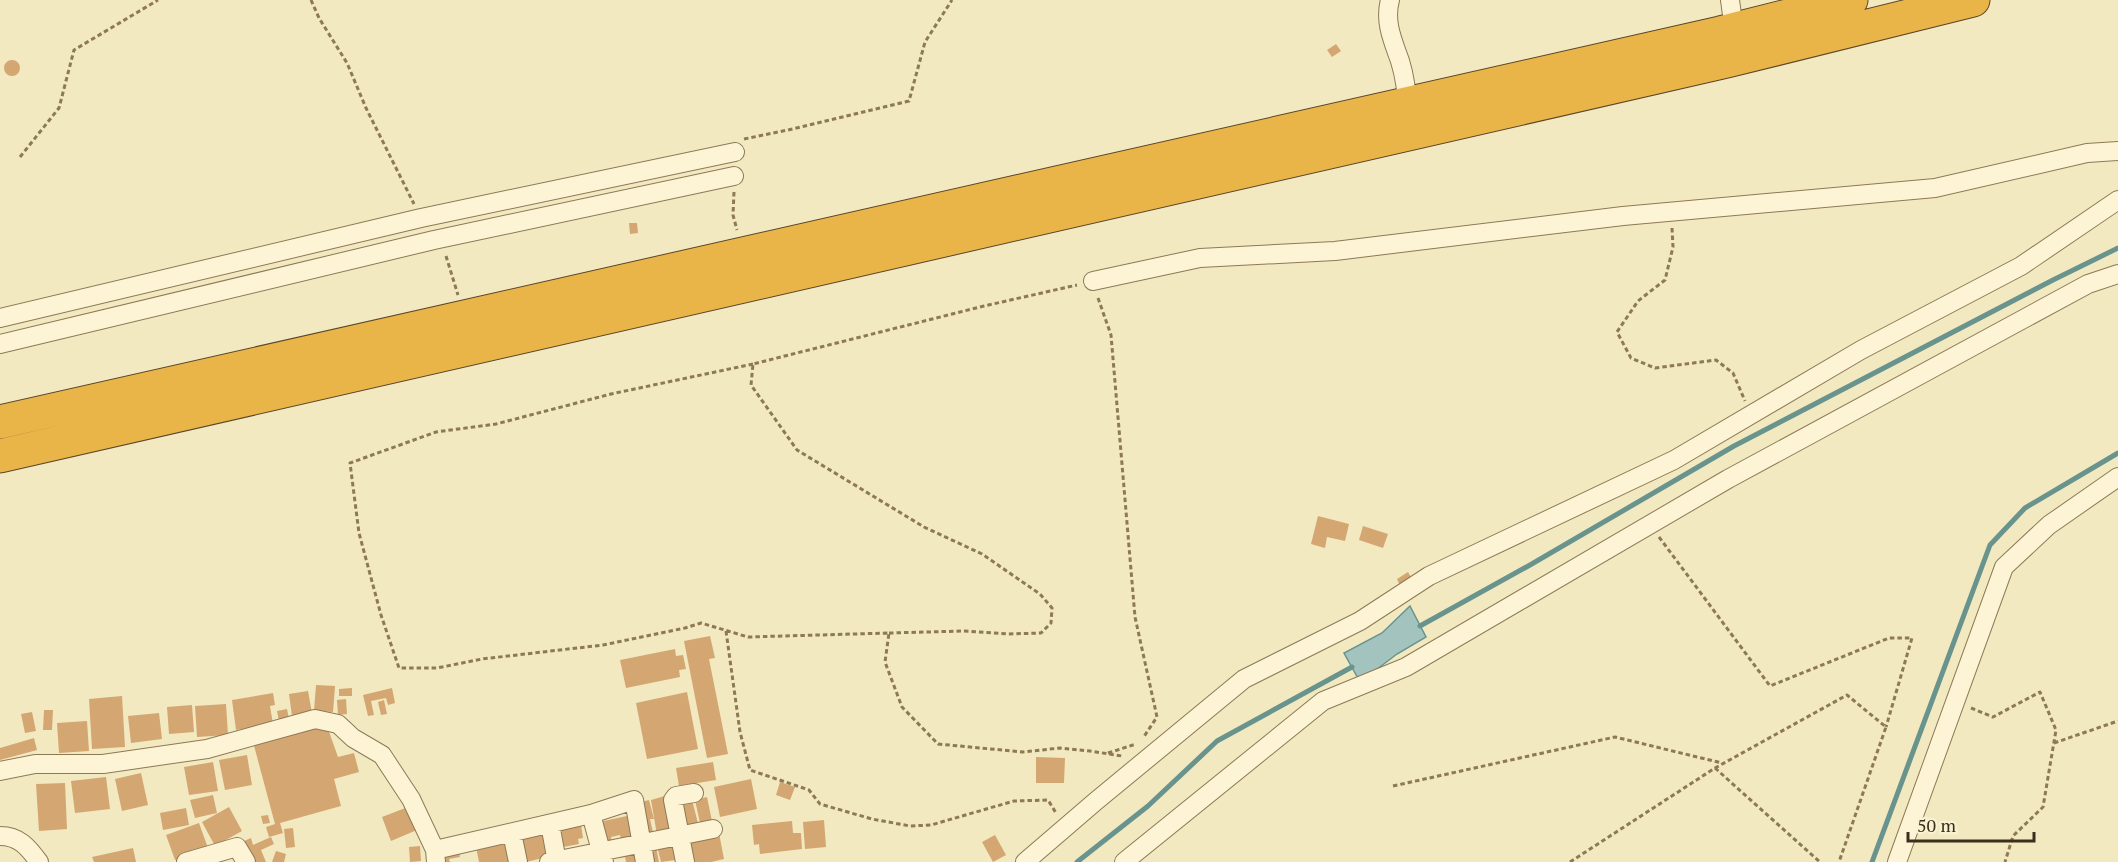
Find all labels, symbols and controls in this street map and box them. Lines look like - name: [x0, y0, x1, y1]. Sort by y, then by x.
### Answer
- scale bar: [1908, 805, 2034, 843]
- text: 50 m: [1917, 813, 1957, 837]

